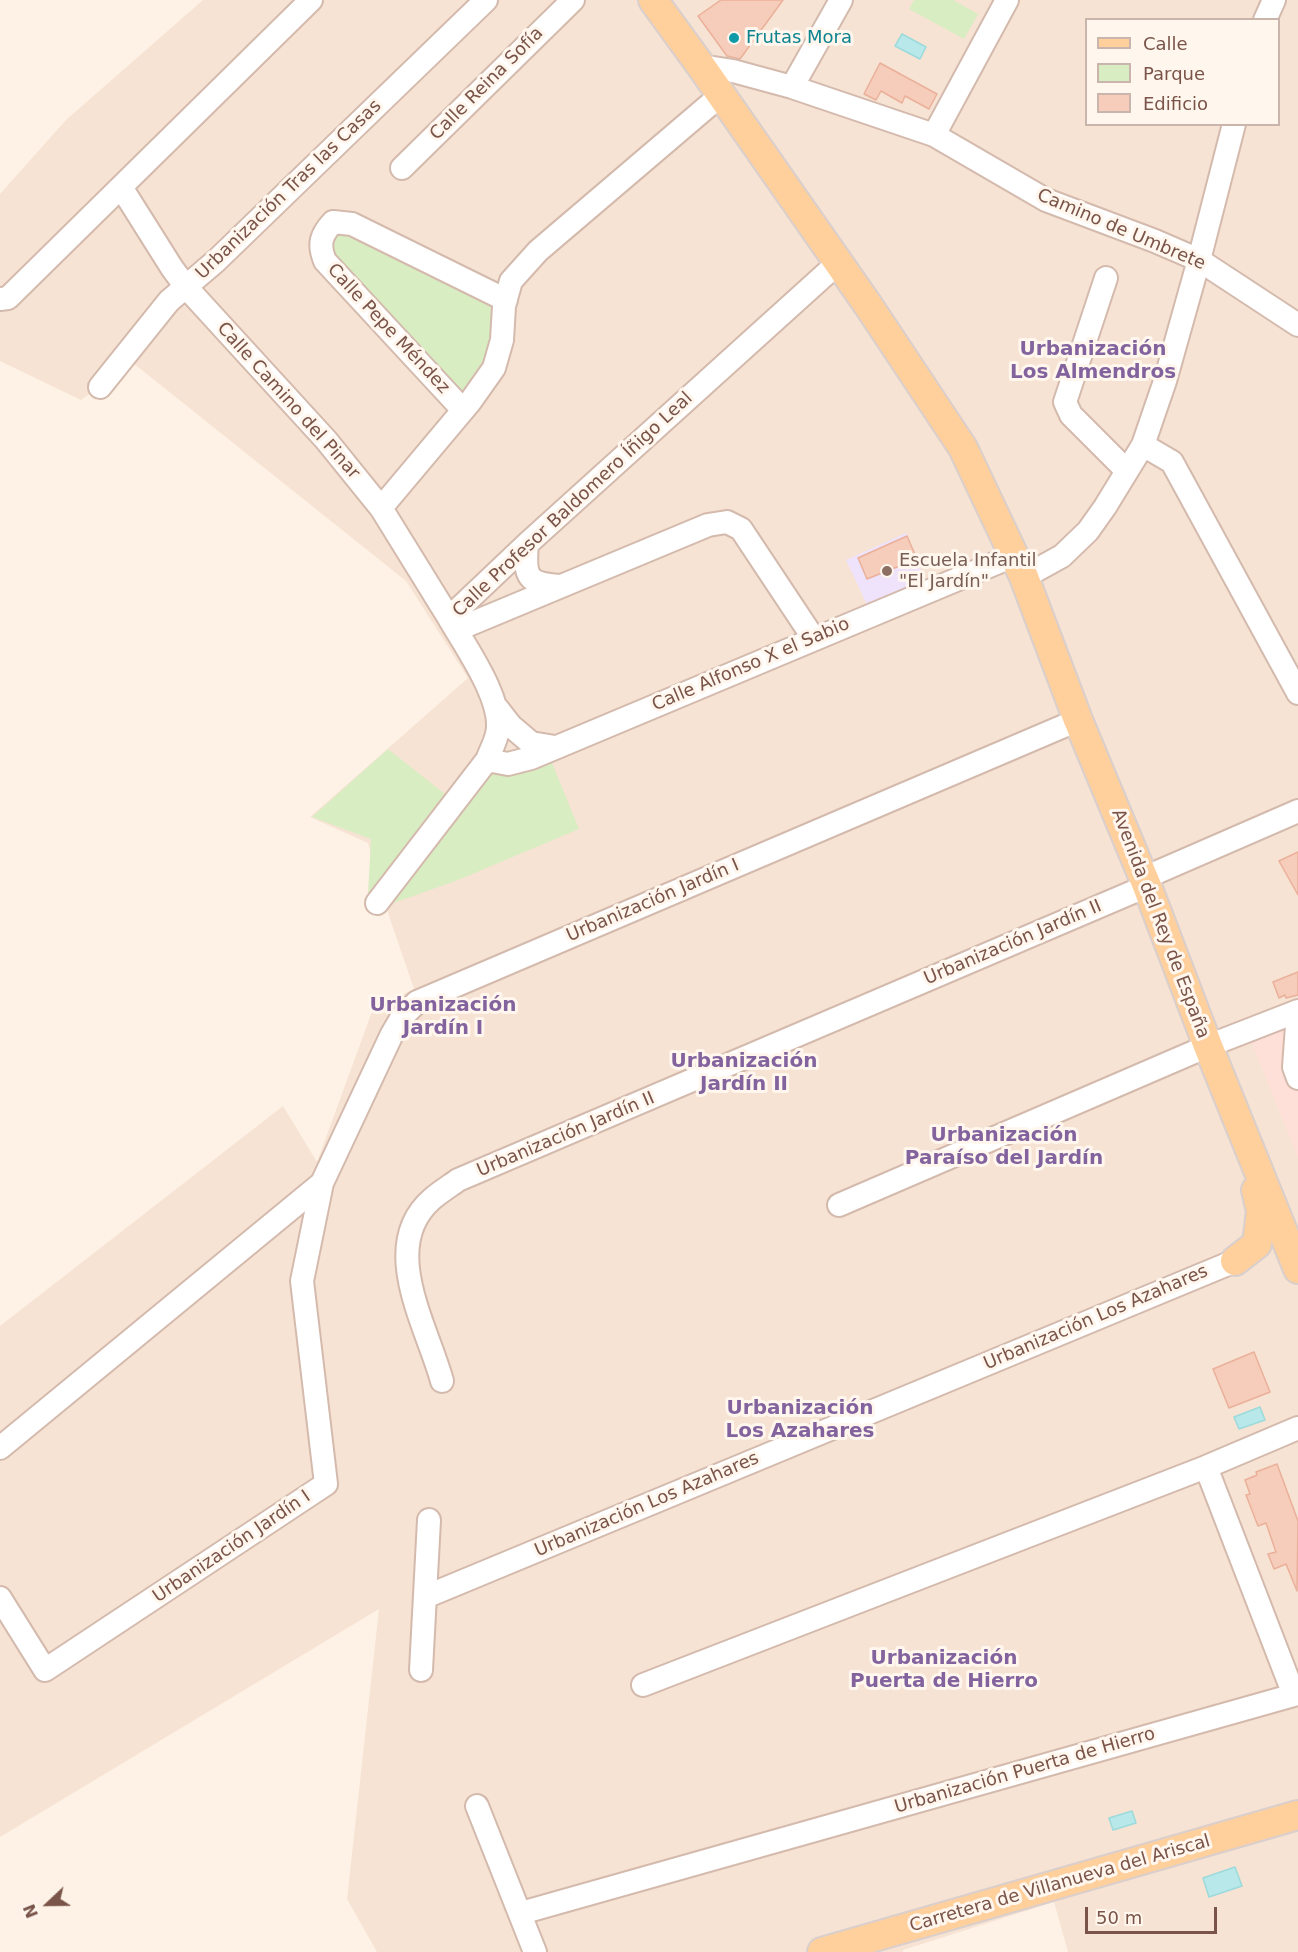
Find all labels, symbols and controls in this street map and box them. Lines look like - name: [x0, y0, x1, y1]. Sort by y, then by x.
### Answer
- legend: [1085, 18, 1280, 126]
- street label: Calle Reina Sofía: [426, 23, 548, 145]
- place label: Frutas Mora: [746, 27, 852, 49]
- marker: Frutas Mora: [727, 31, 741, 45]
- text: Calle: [1143, 33, 1188, 54]
- text: Parque: [1143, 63, 1205, 84]
- text: Edificio: [1143, 93, 1208, 114]
- street label: Urbanización Tras las Casas: [192, 96, 386, 284]
- street label: Camino de Umbrete: [1034, 185, 1208, 275]
- street label: Calle Pepe Méndez: [322, 260, 454, 398]
- street label: Calle Camino del Pinar: [212, 318, 364, 484]
- district label: Urbanización Los Almendros: [1010, 338, 1176, 385]
- street label: Calle Profesor Baldomero Íñigo Leal: [449, 388, 697, 622]
- place label: Escuela Infantil "El Jardín": [899, 550, 1036, 592]
- marker: Escuela Infantil "El Jardín": [880, 564, 894, 578]
- street label: Calle Alfonso X el Sabio: [649, 614, 853, 716]
- street label: Avenida del Rey de España: [1106, 806, 1214, 1042]
- street label: Urbanización Jardín I: [564, 855, 742, 947]
- street label: Urbanización Jardín II: [921, 896, 1105, 990]
- district label: Urbanización Jardín I: [370, 994, 516, 1041]
- district label: Urbanización Jardín II: [671, 1050, 817, 1097]
- street label: Urbanización Jardín II: [474, 1088, 658, 1182]
- district label: Urbanización Paraíso del Jardín: [905, 1124, 1103, 1171]
- street label: Urbanización Los Azahares: [981, 1261, 1211, 1375]
- district label: Urbanización Los Azahares: [725, 1397, 875, 1444]
- street label: Urbanización Los Azahares: [532, 1448, 762, 1562]
- street label: Urbanización Jardín I: [149, 1486, 315, 1608]
- district label: Urbanización Puerta de Hierro: [850, 1647, 1038, 1694]
- street label: Urbanización Puerta de Hierro: [892, 1723, 1158, 1819]
- street label: Carretera de Villanueva del Ariscal: [907, 1831, 1213, 1937]
- north arrow: [18, 1874, 78, 1934]
- scale bar: [1088, 1895, 1220, 1933]
- text: N: [20, 1901, 42, 1921]
- text: 50 m: [1096, 1907, 1142, 1928]

